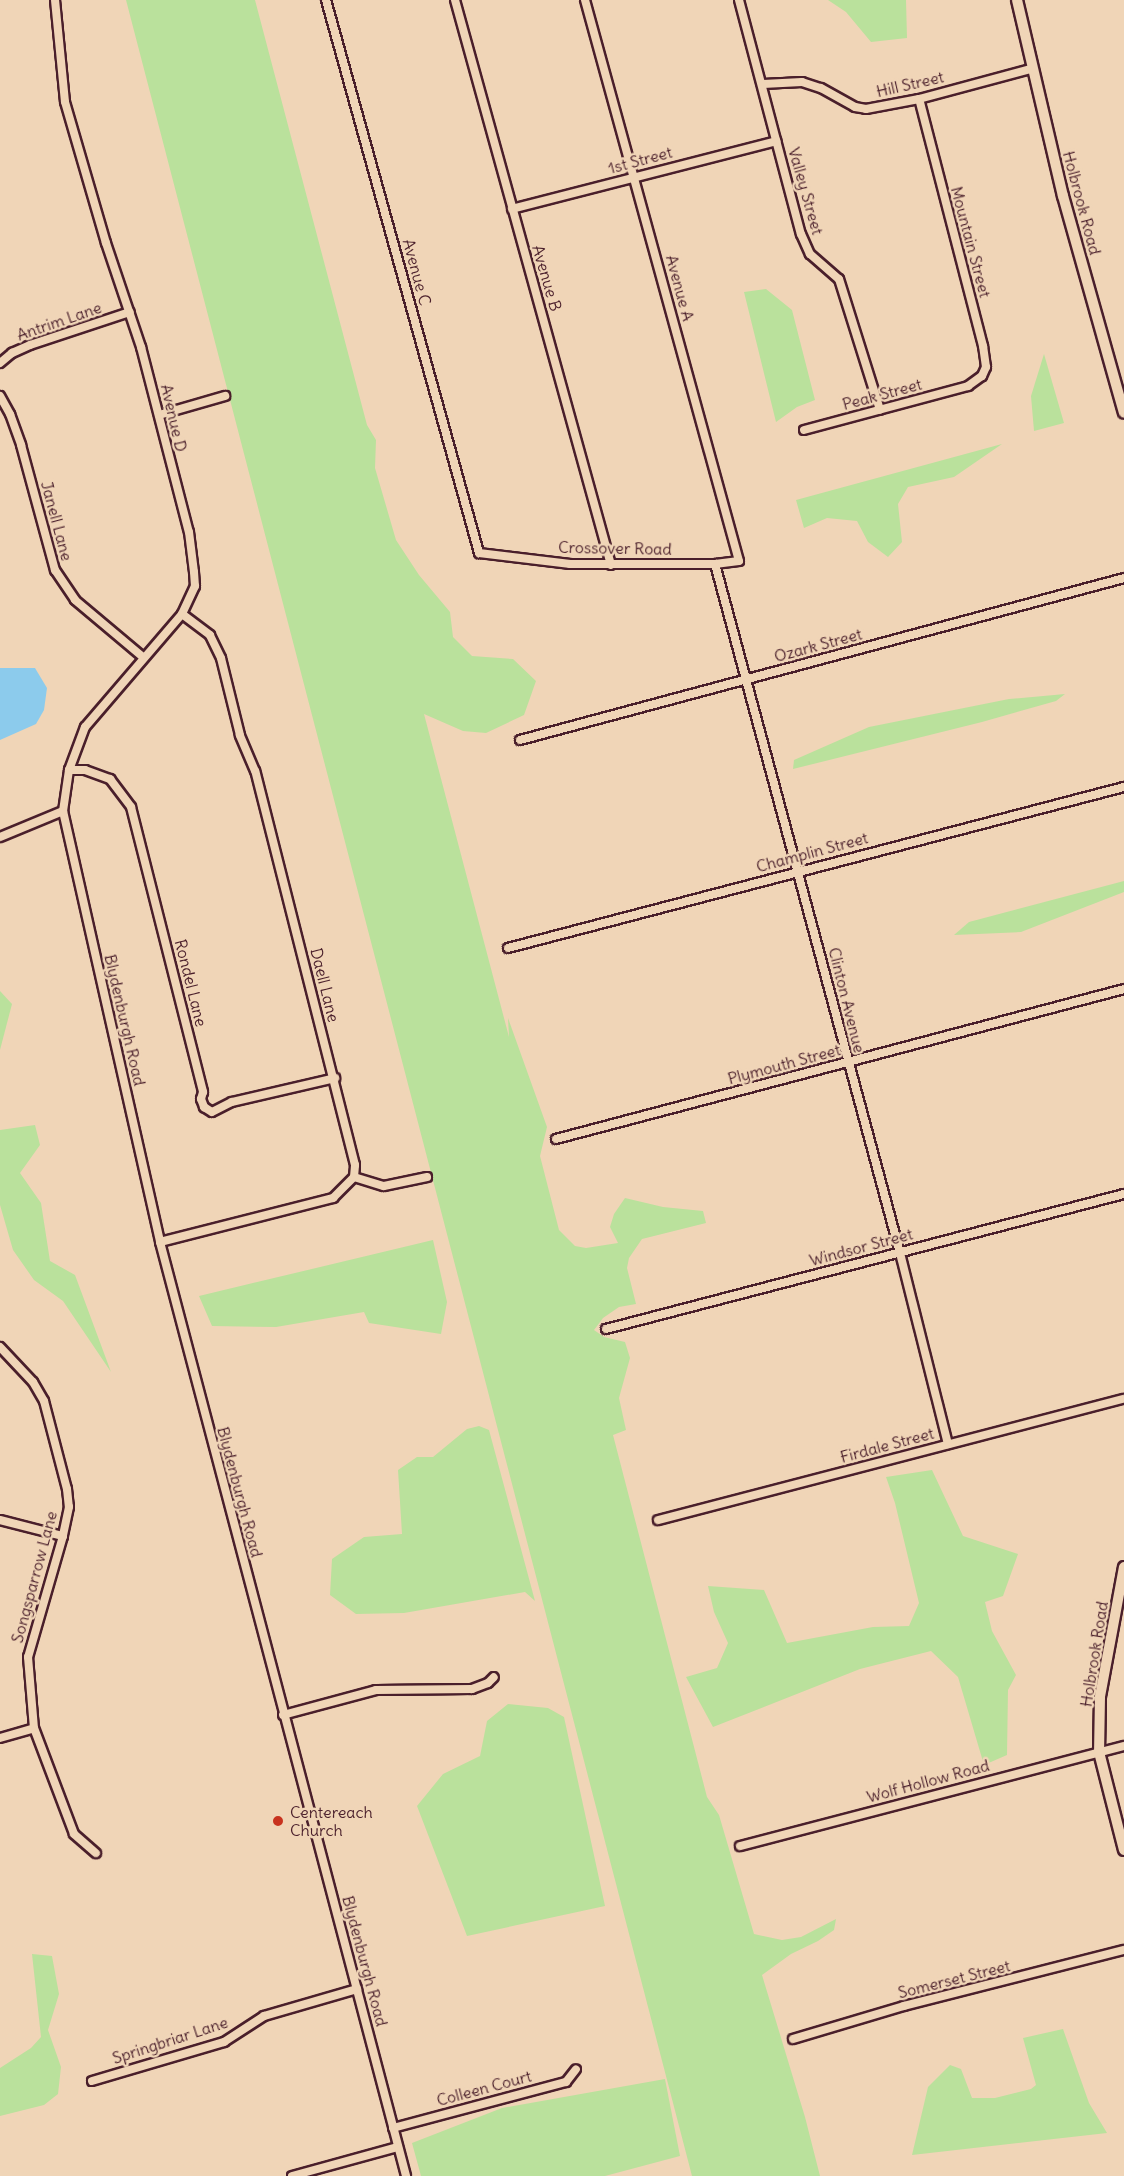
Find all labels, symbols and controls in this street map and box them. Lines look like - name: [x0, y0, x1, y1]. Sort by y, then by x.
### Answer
- street label: Hill Street: [874, 67, 946, 101]
- street label: 1st Street: [606, 142, 674, 178]
- street label: Valley Street: [784, 145, 828, 237]
- street label: Holbrook Road: [1059, 149, 1105, 257]
- street label: Mountain Street: [947, 184, 995, 300]
- street label: Avenue C: [399, 237, 435, 307]
- street label: Avenue B: [528, 243, 566, 313]
- street label: Avenue A: [662, 253, 698, 323]
- street label: Antrim Lane: [14, 298, 104, 344]
- street label: Peak Street: [840, 374, 924, 414]
- street label: Avenue D: [157, 382, 191, 454]
- street label: Janell Lane: [37, 479, 77, 563]
- street label: Crossover Road: [558, 537, 672, 559]
- street label: Ozark Street: [772, 624, 864, 666]
- street label: Champlin Street: [754, 828, 870, 876]
- street label: Rondel Lane: [171, 937, 211, 1029]
- street label: Clinton Avenue: [825, 945, 869, 1055]
- street label: Daell Lane: [307, 946, 343, 1024]
- street label: Blydenburgh Road: [101, 952, 149, 1088]
- street label: Plymouth Street: [726, 1040, 842, 1088]
- street label: Windsor Street: [807, 1224, 915, 1270]
- street label: Firdale Street: [838, 1423, 936, 1467]
- street label: Blydenburgh Road: [213, 1425, 267, 1559]
- street label: Songsparrow Lane: [7, 1509, 61, 1645]
- street label: Holbrook Road: [1076, 1600, 1112, 1708]
- street label: Wolf Hollow Road: [865, 1755, 991, 1807]
- place label: Centereach Church: [290, 1802, 373, 1840]
- marker: Centereach Church: [271, 1814, 285, 1828]
- street label: Blydenburgh Road: [338, 1894, 392, 2028]
- street label: Somerset Street: [896, 1956, 1012, 2002]
- street label: Springbriar Lane: [110, 2012, 230, 2068]
- street label: Colleen Court: [434, 2066, 534, 2110]

